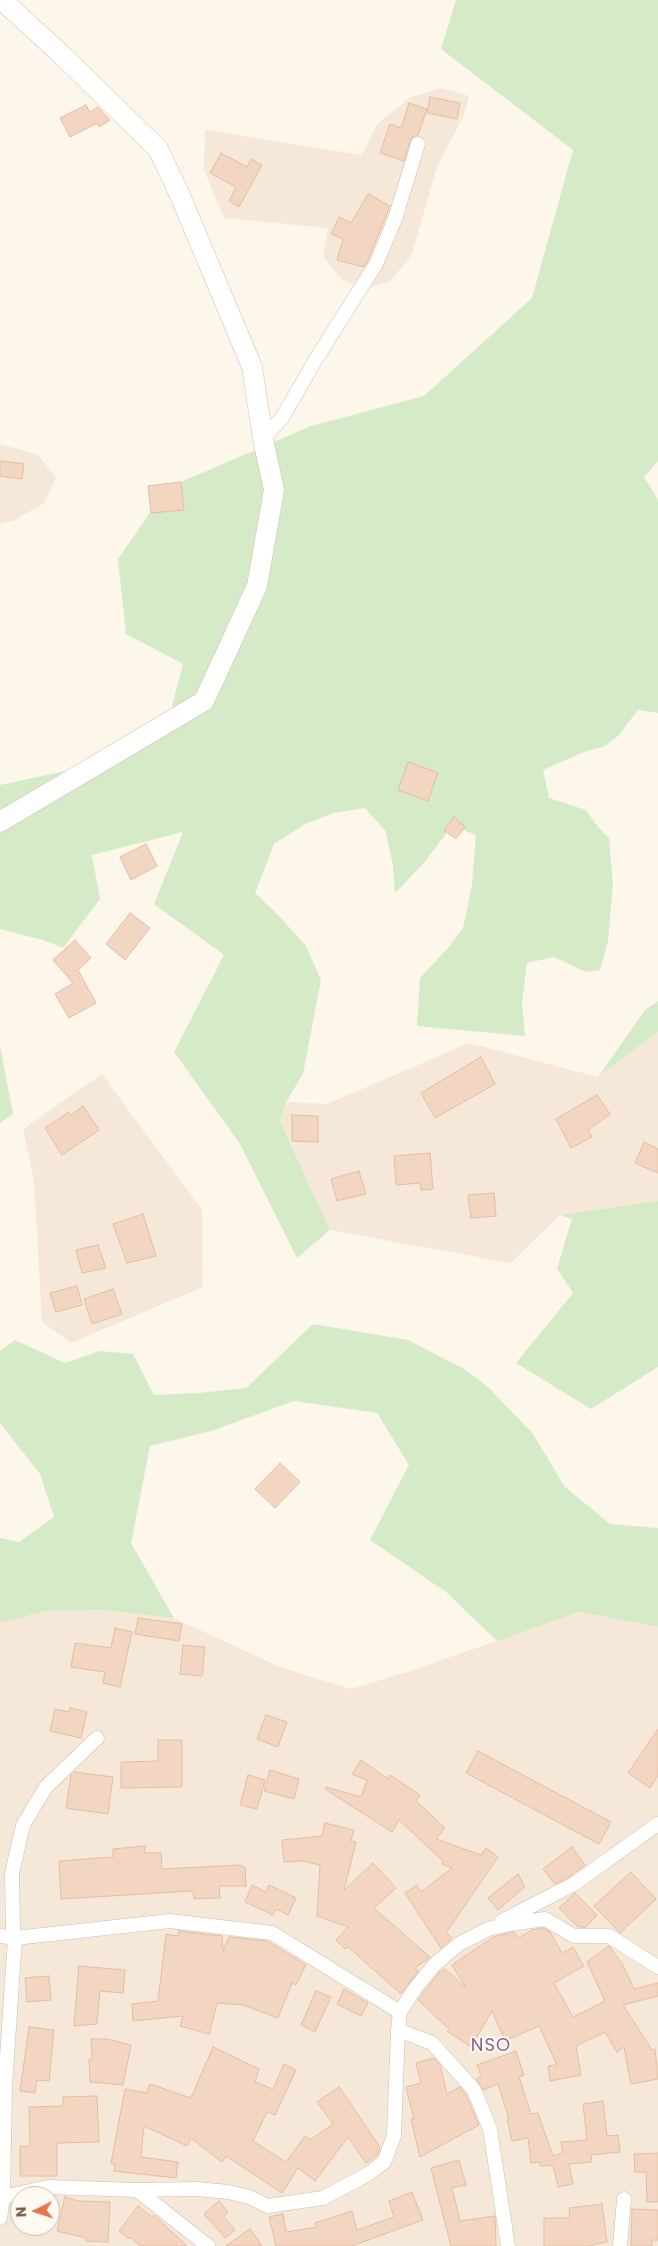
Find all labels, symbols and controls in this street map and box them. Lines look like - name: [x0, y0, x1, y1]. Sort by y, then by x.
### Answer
- district label: NSO: [470, 2035, 512, 2057]
- north arrow: [10, 2186, 60, 2236]
- text: N: [11, 2206, 31, 2218]

